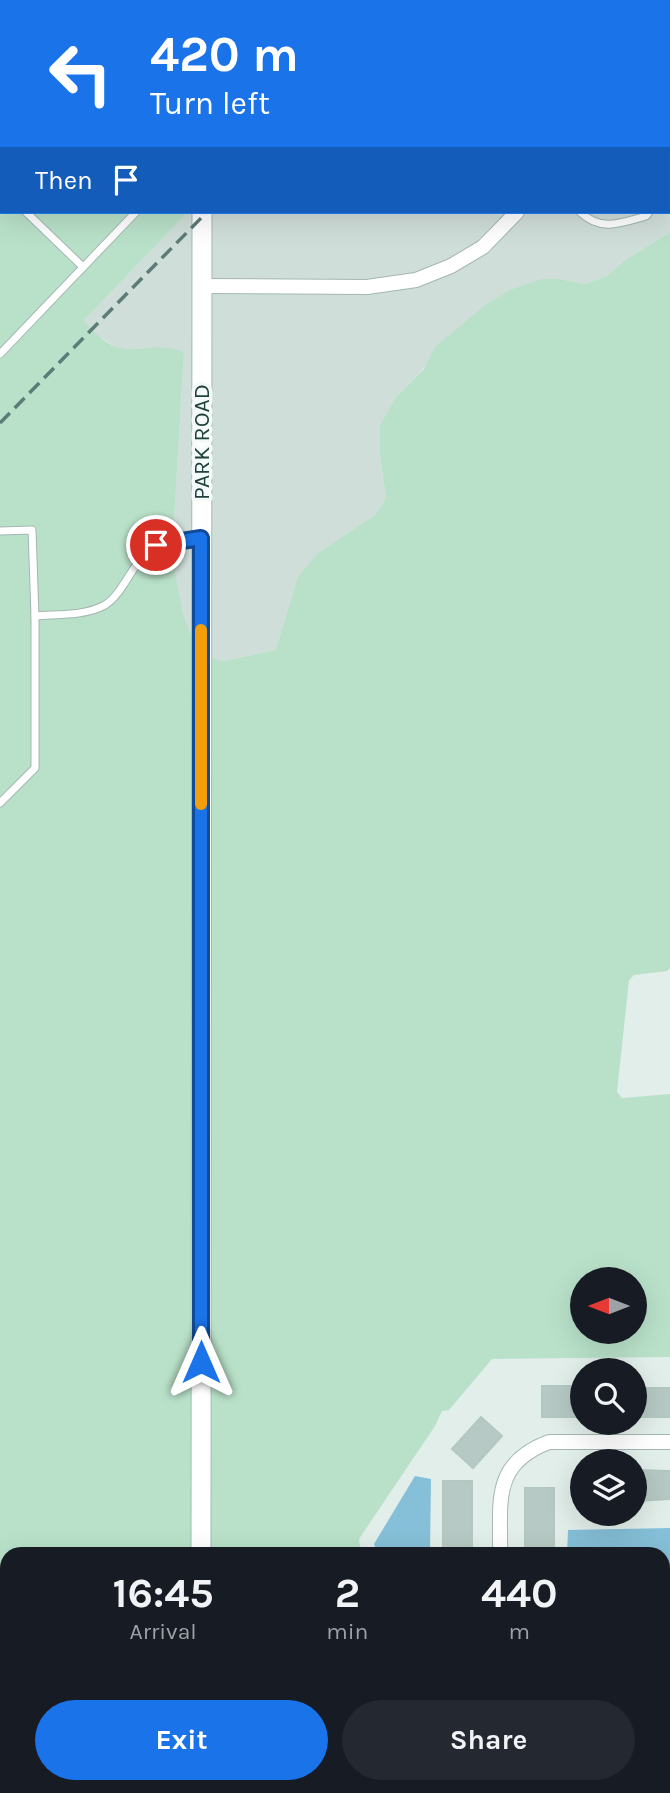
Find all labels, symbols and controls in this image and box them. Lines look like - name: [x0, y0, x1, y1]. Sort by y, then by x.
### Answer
- text: 420 m: [150, 26, 299, 83]
- icon: left: [35, 28, 126, 119]
- text: Turn left: [150, 85, 270, 122]
- icon: arrive: [107, 161, 145, 199]
- text: Then: [35, 165, 93, 196]
- street label: PARK ROAD: [188, 384, 215, 500]
- pin: [126, 515, 186, 575]
- icon: arrive: [137, 526, 175, 564]
- north arrow: [570, 1267, 648, 1344]
- map controls: [570, 1267, 647, 1526]
- position arrow: [164, 1325, 238, 1399]
- button: search: [570, 1358, 647, 1435]
- button: layers: [570, 1449, 647, 1526]
- text: 16:45: [112, 1568, 214, 1618]
- text: 2: [335, 1568, 360, 1618]
- text: 440: [481, 1568, 558, 1618]
- text: Arrival: [129, 1618, 197, 1645]
- text: min: [326, 1618, 368, 1645]
- text: m: [508, 1618, 530, 1645]
- button: Exit: [35, 1700, 328, 1780]
- button: Share: [342, 1700, 635, 1780]

